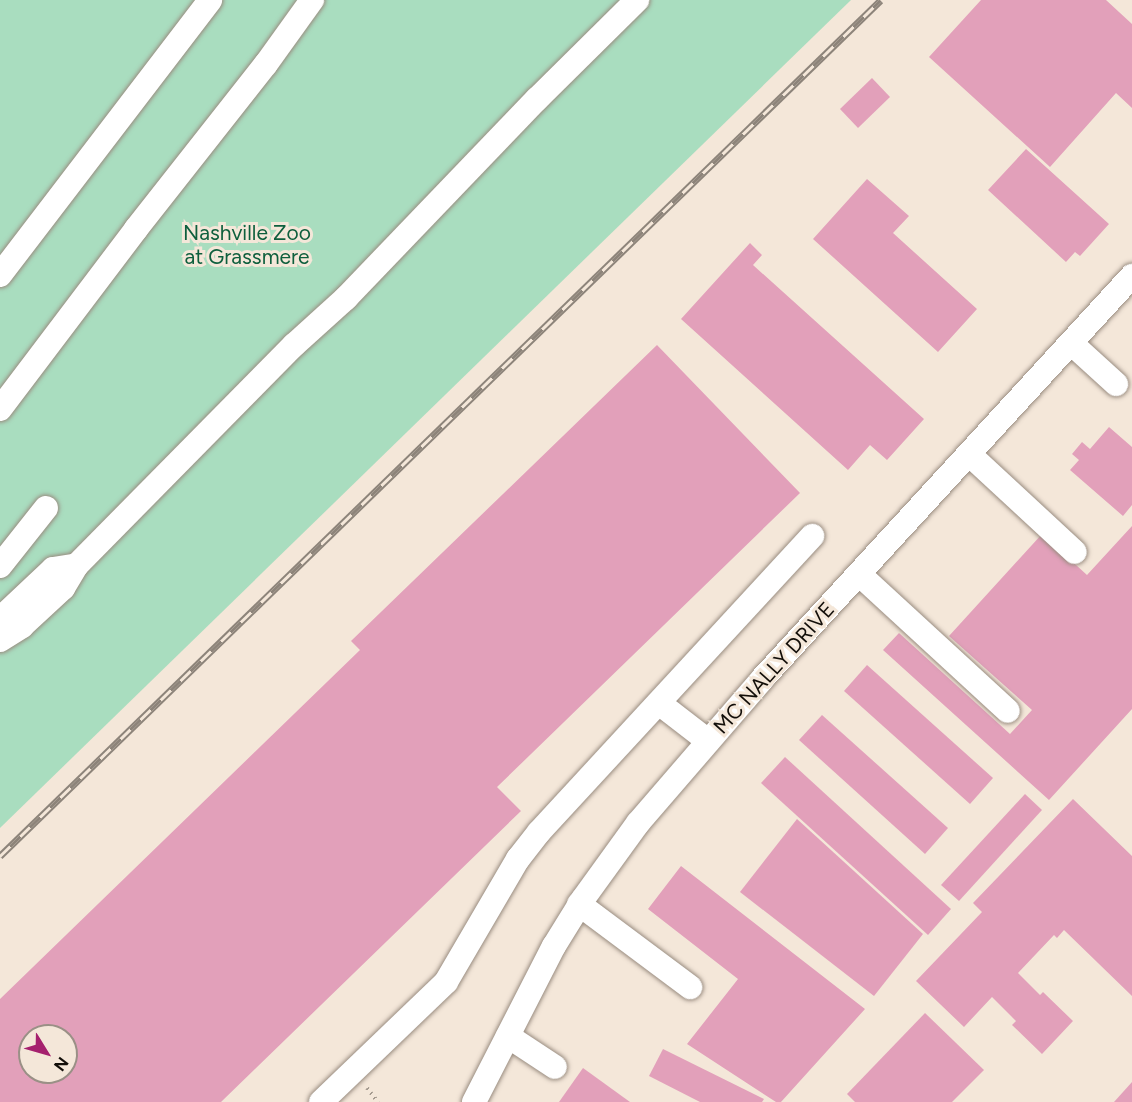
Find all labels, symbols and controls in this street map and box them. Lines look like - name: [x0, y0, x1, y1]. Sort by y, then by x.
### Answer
- park label: Nashville Zoo at Grassmere: [183, 220, 311, 270]
- street label: MC NALLY DRIVE: [708, 597, 840, 739]
- north arrow: [18, 1024, 78, 1084]
- text: N: [50, 1053, 72, 1075]

